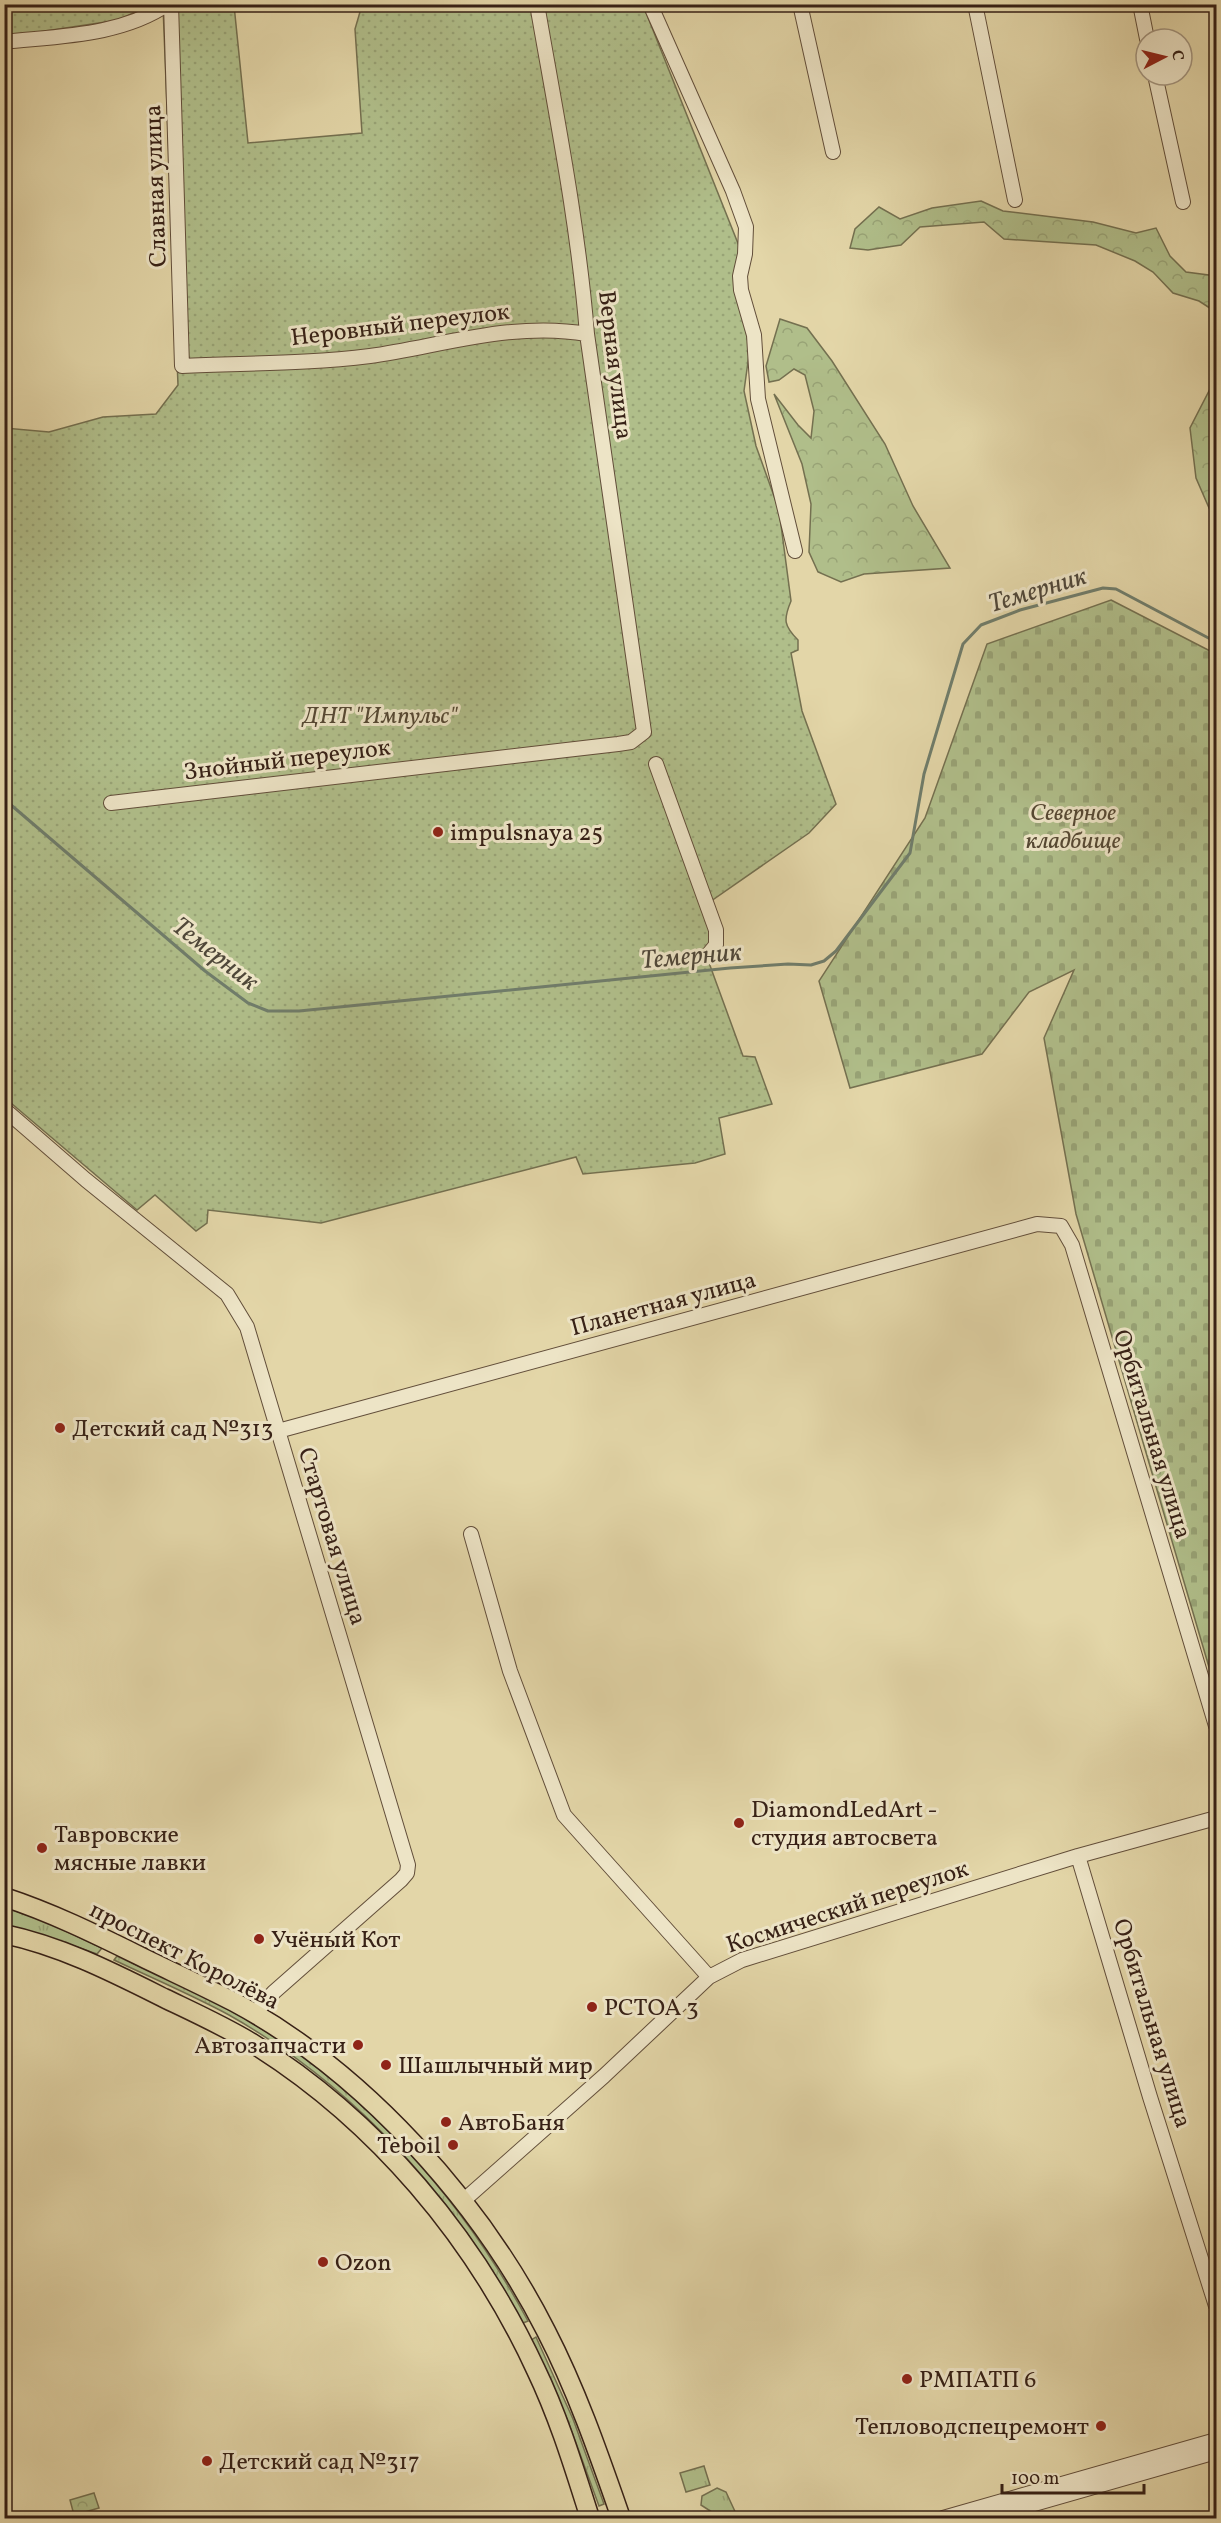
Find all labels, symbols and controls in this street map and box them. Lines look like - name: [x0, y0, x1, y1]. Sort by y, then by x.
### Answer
- north arrow: [1134, 27, 1194, 87]
- text: С: [1165, 49, 1188, 62]
- street label: Славная улица: [137, 104, 177, 268]
- street label: Верная улица: [588, 289, 640, 442]
- street label: Неровный переулок: [289, 296, 512, 356]
- water label: Темерник: [984, 559, 1092, 623]
- park label: ДНТ "Импульс": [301, 700, 458, 734]
- street label: Знойный переулок: [182, 731, 393, 791]
- park label: Северное кладбище: [1026, 797, 1121, 859]
- place label: impulsnaya 25: [450, 817, 603, 851]
- marker: impulsnaya 25: [431, 825, 445, 839]
- water label: Темерник: [164, 909, 266, 1000]
- water label: Темерник: [639, 935, 744, 979]
- street label: Планетная улица: [567, 1264, 760, 1346]
- street label: Орбитальная улица: [1103, 1326, 1199, 1543]
- place label: Детский сад №313: [72, 1413, 273, 1447]
- marker: Детский сад №313: [53, 1421, 67, 1435]
- street label: Стартовая улица: [288, 1444, 374, 1630]
- place label: DiamondLedArt - студия автосвета: [751, 1794, 938, 1856]
- marker: DiamondLedArt - студия автосвета: [732, 1816, 746, 1830]
- place label: Тавровские мясные лавки: [54, 1819, 206, 1881]
- marker: Тавровские мясные лавки: [35, 1841, 49, 1855]
- street label: Космический переулок: [722, 1853, 973, 1963]
- street label: проспект Королёва: [83, 1894, 285, 2019]
- street label: Орбитальная улица: [1103, 1915, 1199, 2132]
- place label: Учёный Кот: [271, 1924, 400, 1958]
- marker: Учёный Кот: [252, 1932, 266, 1946]
- place label: РСТОА 3: [604, 1992, 699, 2026]
- marker: РСТОА 3: [585, 2000, 599, 2014]
- place label: Автозапчасти: [194, 2030, 346, 2064]
- marker: Автозапчасти: [351, 2038, 365, 2052]
- place label: Шашлычный мир: [398, 2050, 593, 2084]
- marker: Шашлычный мир: [379, 2058, 393, 2072]
- place label: АвтоБаня: [458, 2107, 565, 2141]
- marker: АвтоБаня: [439, 2115, 453, 2129]
- place label: Teboil: [377, 2130, 441, 2164]
- marker: Teboil: [446, 2138, 460, 2152]
- place label: Ozon: [335, 2247, 392, 2281]
- marker: Ozon: [316, 2255, 330, 2269]
- place label: РМПАТП 6: [919, 2364, 1036, 2398]
- marker: РМПАТП 6: [900, 2372, 914, 2386]
- place label: Тепловодспецремонт: [855, 2411, 1089, 2445]
- marker: Тепловодспецремонт: [1094, 2419, 1108, 2433]
- place label: Детский сад №317: [219, 2446, 420, 2480]
- marker: Детский сад №317: [200, 2454, 214, 2468]
- scale bar: [1002, 2457, 1144, 2495]
- text: 100 m: [1011, 2467, 1060, 2492]

